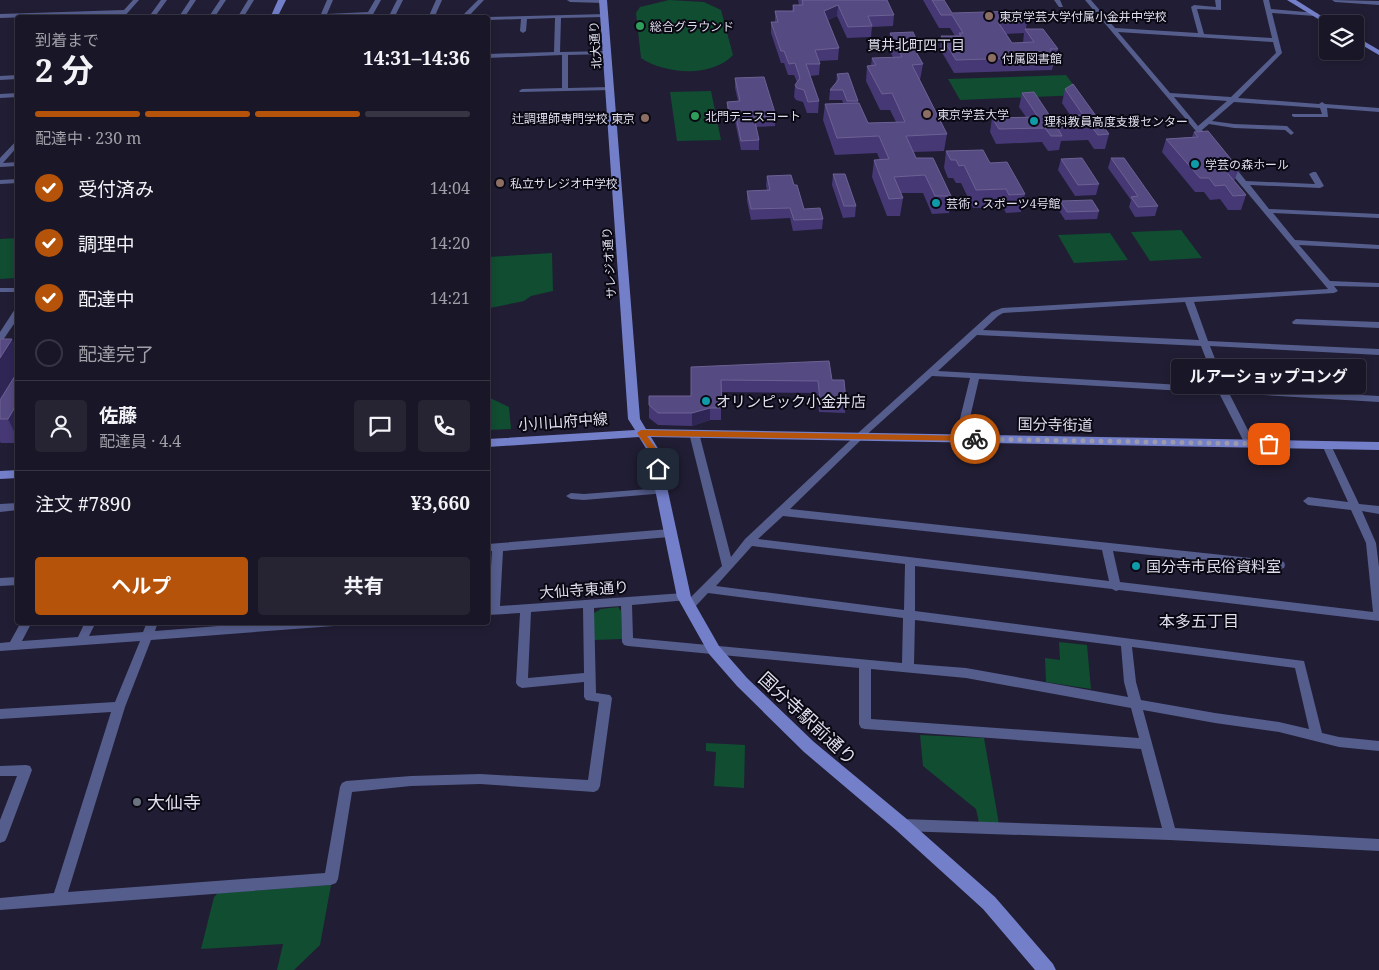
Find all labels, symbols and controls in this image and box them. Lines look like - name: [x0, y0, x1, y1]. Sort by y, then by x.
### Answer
- place label: 東京学芸大学付属小金井中学校: [999, 8, 1167, 25]
- marker: 東京学芸大学付属小金井中学校: [983, 10, 995, 22]
- map controls: [1319, 15, 1364, 60]
- button: layers: [1319, 15, 1364, 60]
- place label: 総合グラウンド: [650, 18, 734, 35]
- street label: 北大通り: [585, 20, 605, 70]
- marker: 総合グラウンド: [634, 20, 646, 32]
- text: 到着まで: [35, 29, 99, 51]
- district label: 貫井北町四丁目: [867, 35, 965, 54]
- text: 14:31–14:36: [363, 45, 470, 71]
- text: 2 分: [35, 48, 93, 91]
- place label: 付属図書館: [1002, 50, 1062, 67]
- marker: 付属図書館: [986, 52, 998, 64]
- place label: 東京学芸大学: [937, 106, 1009, 123]
- place label: 北門テニスコート: [705, 108, 801, 125]
- marker: 東京学芸大学: [921, 108, 933, 120]
- place label: 辻調理師専門学校 東京: [512, 110, 635, 127]
- marker: 北門テニスコート: [689, 110, 701, 122]
- marker: 辻調理師専門学校 東京: [639, 112, 651, 124]
- place label: 理科教員高度支援センター: [1044, 113, 1188, 130]
- marker: 理科教員高度支援センター: [1028, 115, 1040, 127]
- text: 配達中 · 230 m: [35, 127, 141, 149]
- place label: 学芸の森ホール: [1205, 156, 1289, 173]
- marker: 学芸の森ホール: [1189, 158, 1201, 170]
- icon: check: [35, 174, 63, 202]
- place label: 私立サレジオ中学校: [510, 175, 618, 192]
- text: 受付済み: [78, 176, 154, 202]
- text: 14:04: [430, 177, 470, 199]
- marker: 私立サレジオ中学校: [494, 177, 506, 189]
- place label: 芸術・スポーツ4号館: [946, 195, 1060, 212]
- marker: 芸術・スポーツ4号館: [930, 197, 942, 209]
- street label: サレジオ通り: [598, 226, 620, 300]
- icon: check: [35, 229, 63, 257]
- text: 調理中: [78, 231, 135, 257]
- text: 14:20: [430, 232, 470, 254]
- icon: check: [35, 284, 63, 312]
- text: 配達中: [78, 286, 135, 312]
- text: 14:21: [430, 287, 470, 309]
- text: 配達完了: [78, 341, 154, 367]
- callout: ルアーショップコング: [1172, 359, 1366, 394]
- text: ルアーショップコング: [1189, 365, 1348, 387]
- place label: オリンピック小金井店: [716, 391, 866, 411]
- marker: オリンピック小金井店: [700, 395, 712, 407]
- button: person: [35, 400, 87, 452]
- button: chat: [354, 400, 406, 452]
- button: phone: [418, 400, 470, 452]
- text: 佐藤: [99, 402, 137, 428]
- street label: 小川山府中線: [517, 408, 609, 434]
- street label: 国分寺街道: [1017, 413, 1093, 435]
- courier: [950, 414, 1000, 464]
- pin: [1248, 423, 1290, 465]
- icon: bike: [961, 425, 989, 453]
- text: 配達員 · 4.4: [99, 430, 181, 452]
- icon: bag: [1255, 430, 1283, 458]
- pin: [637, 448, 679, 490]
- icon: home: [644, 455, 672, 483]
- text: ¥3,660: [411, 490, 470, 516]
- text: 注文 #7890: [35, 491, 131, 517]
- place label: 国分寺市民俗資料室: [1146, 556, 1281, 576]
- button: ヘルプ: [35, 557, 248, 615]
- button: 共有: [258, 557, 470, 615]
- marker: 国分寺市民俗資料室: [1130, 560, 1142, 572]
- street label: 大仙寺東通り: [538, 576, 630, 602]
- district label: 本多五丁目: [1159, 610, 1239, 632]
- street label: 国分寺駅前通り: [754, 666, 862, 770]
- place label: 大仙寺: [147, 790, 201, 814]
- marker: 大仙寺: [131, 796, 143, 808]

